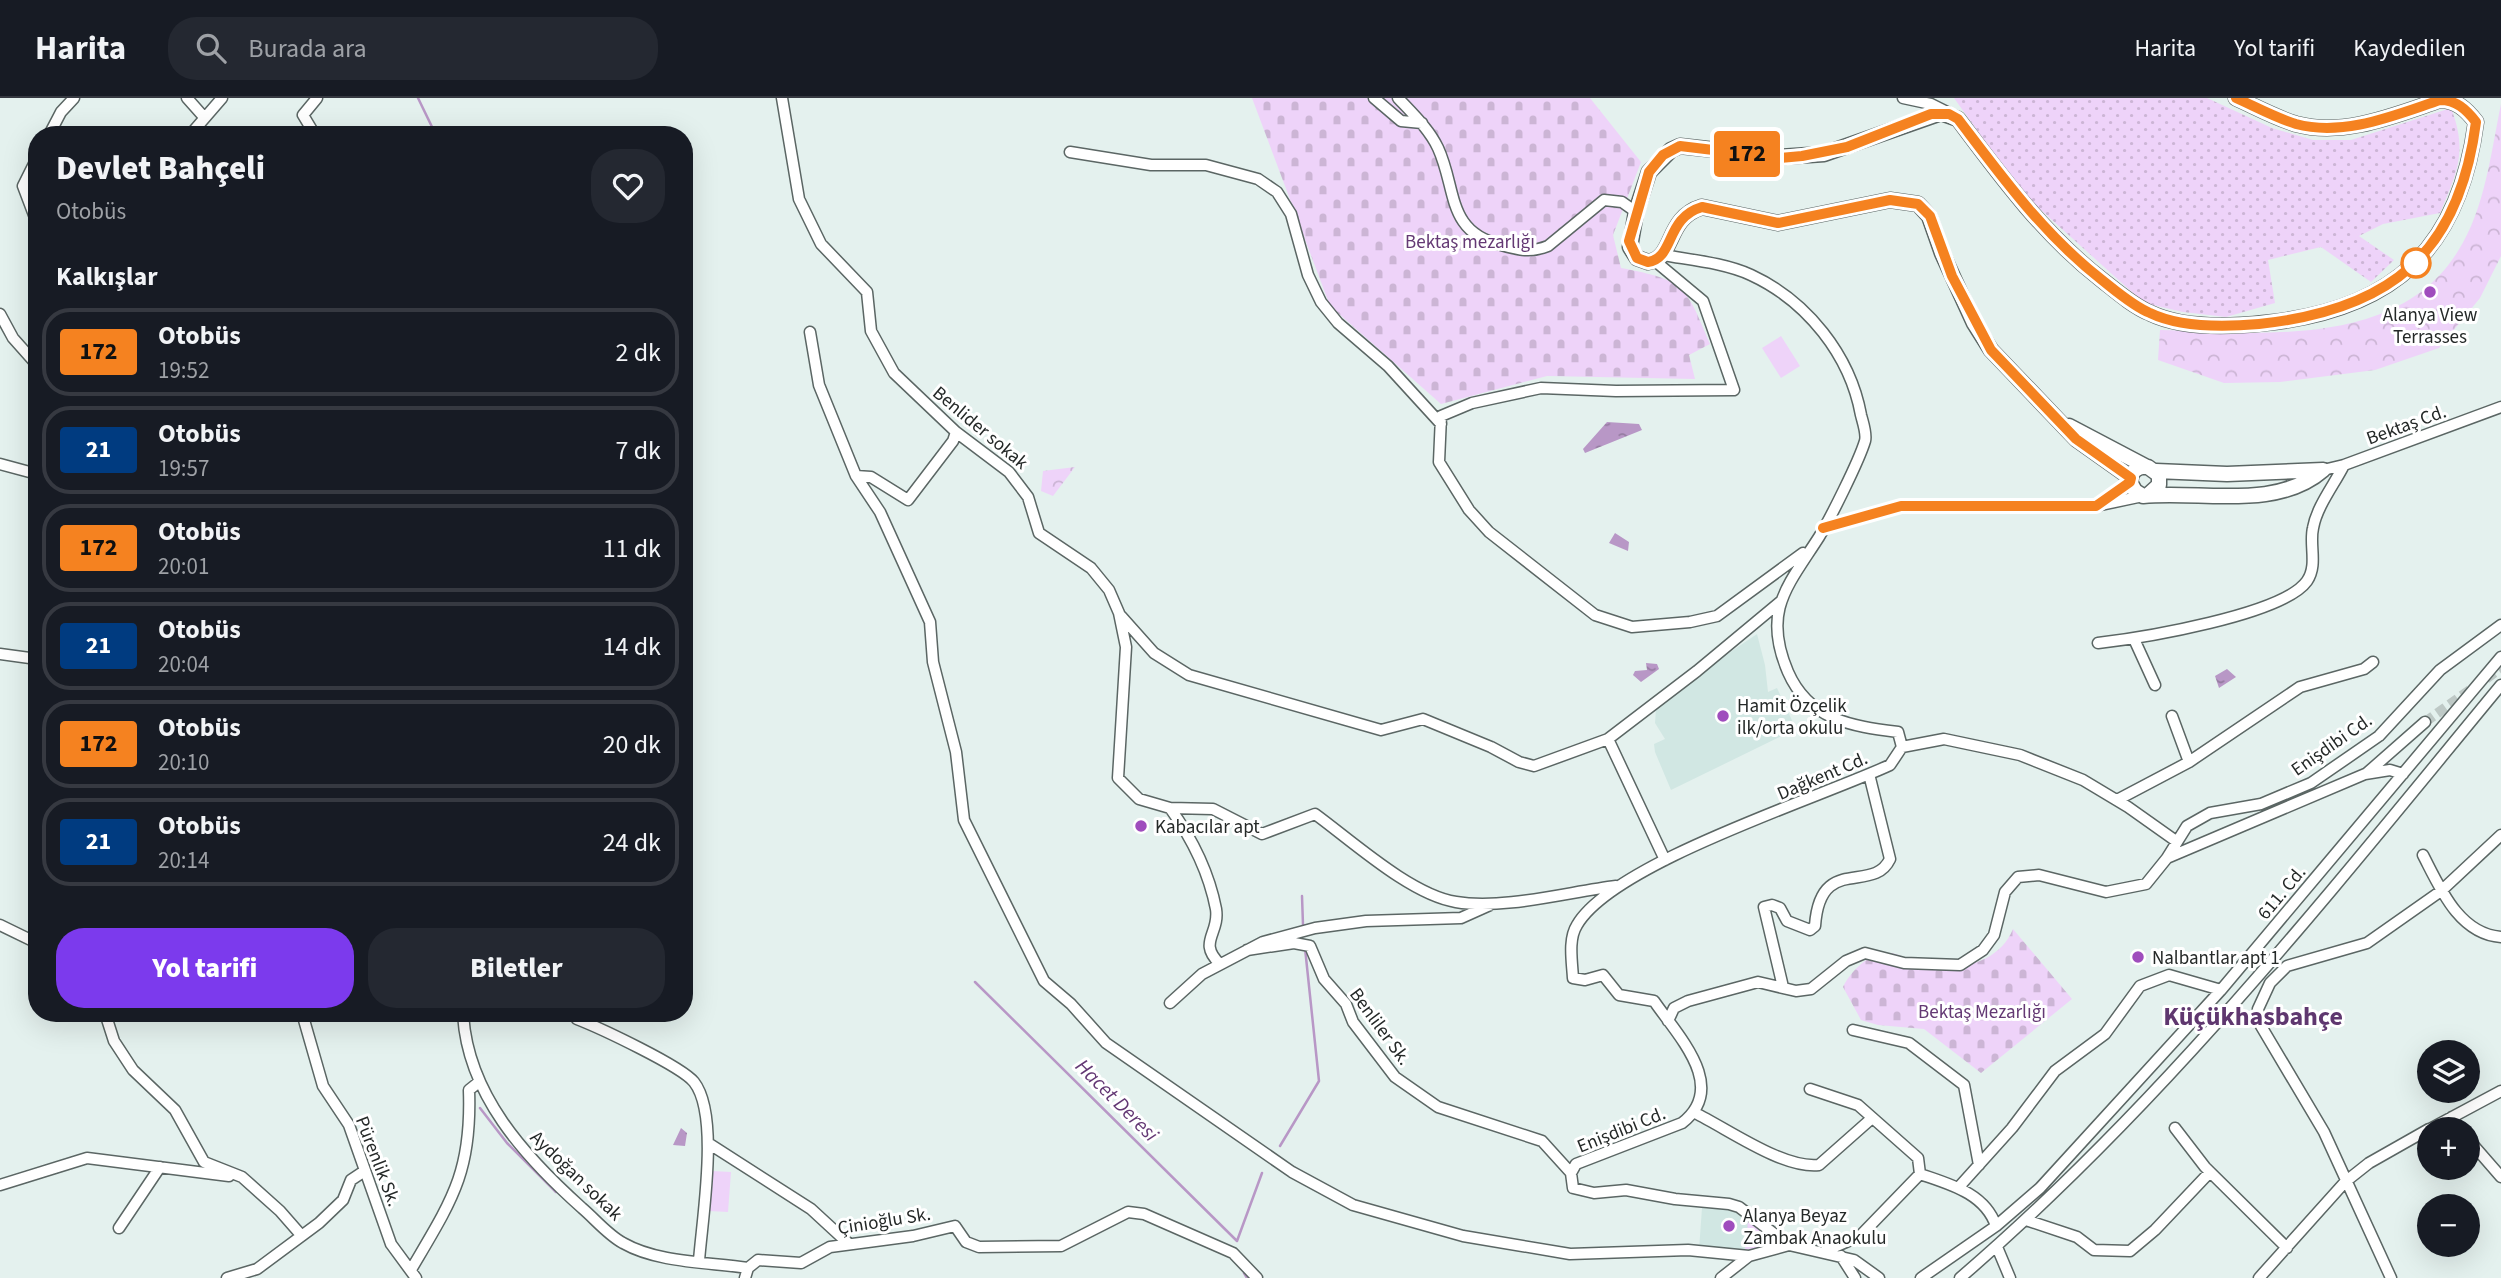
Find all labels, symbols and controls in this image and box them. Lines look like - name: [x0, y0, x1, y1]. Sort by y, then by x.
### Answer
- search box: [168, 17, 658, 80]
- text: Harita: [35, 25, 126, 72]
- icon: search: [192, 29, 230, 67]
- text: Burada ara: [248, 30, 367, 67]
- text: Harita: [2134, 31, 2196, 66]
- text: Yol tarifi: [2234, 31, 2315, 66]
- text: Kaydedilen: [2353, 31, 2466, 66]
- line badge: 172: [1707, 131, 1787, 177]
- text: 172: [1728, 136, 1766, 171]
- text: Devlet Bahçeli: [56, 145, 265, 192]
- button: heart: [591, 149, 665, 223]
- text: Otobüs: [56, 195, 126, 228]
- park label: Bektaş mezarlığı: [1405, 229, 1535, 256]
- unlabelled marker: [2401, 248, 2431, 278]
- text: Kalkışlar: [56, 258, 158, 295]
- marker: Alanya View Terrasses: [2422, 284, 2438, 300]
- place label: Alanya View Terrasses: [2383, 302, 2478, 351]
- text: Otobüs: [158, 317, 241, 354]
- text: 172: [79, 334, 118, 369]
- text: 2 dk: [616, 334, 661, 371]
- text: 19:52: [158, 354, 209, 387]
- street label: Benlider sokak: [926, 380, 1034, 477]
- street label: Bektaş Cd.: [2363, 399, 2450, 452]
- text: Otobüs: [158, 415, 241, 452]
- text: 21: [86, 432, 111, 467]
- text: 7 dk: [616, 432, 661, 469]
- text: 19:57: [158, 452, 209, 485]
- text: Otobüs: [158, 513, 241, 550]
- text: 172: [79, 530, 118, 565]
- text: 11 dk: [603, 530, 661, 567]
- text: 20:01: [158, 550, 209, 583]
- text: Otobüs: [158, 611, 241, 648]
- text: 21: [86, 628, 111, 663]
- text: 14 dk: [603, 628, 661, 665]
- text: 20:04: [158, 648, 209, 681]
- place label: Hamit Özçelik ilk/orta okulu: [1737, 693, 1847, 742]
- street label: Enişdibi Cd.: [2286, 707, 2378, 783]
- marker: Hamit Özçelik ilk/orta okulu: [1715, 708, 1731, 724]
- text: Otobüs: [158, 709, 241, 746]
- text: 172: [79, 726, 118, 761]
- text: 20 dk: [603, 726, 661, 763]
- street label: Dağkent Cd.: [1773, 745, 1872, 808]
- text: 20:10: [158, 746, 209, 779]
- text: Otobüs: [158, 807, 241, 844]
- place label: Kabacılar apt: [1155, 814, 1260, 841]
- marker: Kabacılar apt: [1133, 818, 1149, 834]
- text: 21: [86, 824, 111, 859]
- text: 24 dk: [603, 824, 661, 861]
- text: 20:14: [158, 844, 209, 877]
- street label: 611. Cd.: [2252, 860, 2313, 926]
- button: Yol tarifi: [56, 928, 354, 1008]
- button: Biletler: [368, 928, 665, 1008]
- place label: Nalbantlar apt 1: [2152, 945, 2280, 972]
- marker: Nalbantlar apt 1: [2130, 949, 2146, 965]
- street label: Benliler Sk.: [1343, 983, 1417, 1071]
- district label: Küçükhasbahçe: [2163, 998, 2343, 1035]
- park label: Bektaş Mezarlığı: [1918, 999, 2046, 1026]
- map controls: [2417, 1040, 2480, 1257]
- button: layers: [2417, 1040, 2480, 1103]
- water label: Hacet Deresi: [1069, 1052, 1166, 1149]
- street label: Enişdibi Cd.: [1573, 1100, 1670, 1160]
- street label: Pürenlik Sk.: [348, 1113, 407, 1211]
- button: +: [2417, 1117, 2480, 1180]
- street label: Aydoğan sokak: [524, 1125, 629, 1228]
- button: −: [2417, 1194, 2480, 1257]
- street label: Çinioğlu Sk.: [836, 1201, 933, 1242]
- place label: Alanya Beyaz Zambak Anaokulu: [1743, 1203, 1887, 1252]
- marker: Alanya Beyaz Zambak Anaokulu: [1721, 1218, 1737, 1234]

